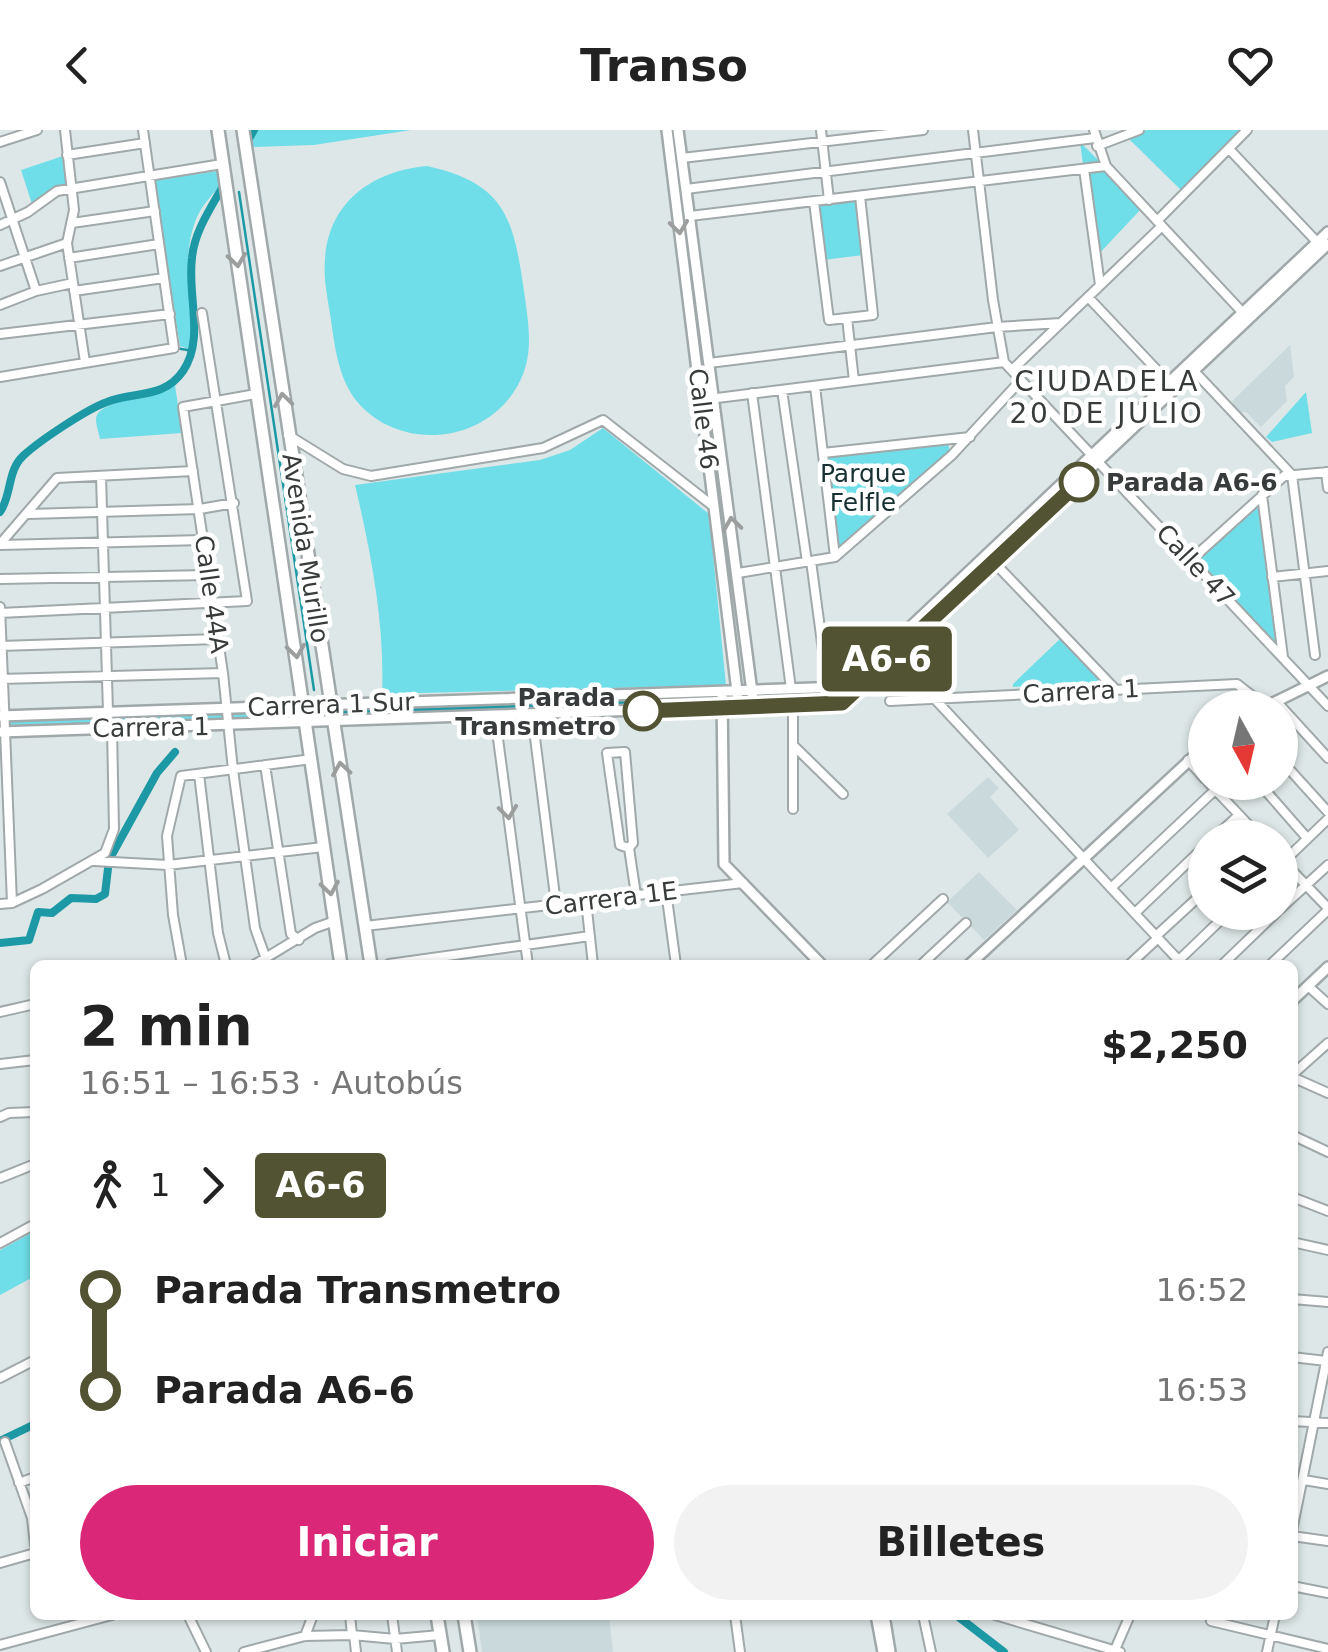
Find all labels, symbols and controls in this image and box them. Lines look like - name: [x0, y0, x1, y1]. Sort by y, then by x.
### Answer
- icon: back: [50, 38, 105, 93]
- icon: heart: [1223, 38, 1278, 93]
- text: Transo: [580, 39, 748, 92]
- one-way arrow: [668, 219, 689, 235]
- one-way arrow: [225, 252, 246, 269]
- district label: CIUDADELA 20 DE JULIO: [1010, 365, 1204, 430]
- street label: Calle 46: [683, 367, 724, 471]
- one-way arrow: [274, 391, 295, 408]
- street label: Avenida Murillo: [276, 451, 335, 645]
- park label: Parque Felfle: [820, 459, 906, 517]
- marker: Parada A6-6: [1060, 463, 1098, 501]
- place label: Parada A6-6: [1106, 468, 1278, 497]
- one-way arrow: [722, 516, 743, 533]
- street label: Calle 47: [1150, 518, 1241, 612]
- street label: Calle 44A: [189, 533, 234, 655]
- line badge: A6-6: [817, 626, 957, 692]
- text: A6-6: [842, 639, 932, 679]
- one-way arrow: [285, 642, 306, 659]
- street label: Carrera 1: [1022, 674, 1140, 709]
- place label: Parada Transmetro: [455, 683, 616, 741]
- street label: Carrera 1 Sur: [247, 687, 416, 722]
- north arrow: [1188, 690, 1298, 800]
- map controls: [1188, 690, 1298, 930]
- marker: Parada Transmetro: [624, 692, 662, 730]
- street label: Carrera 1: [92, 712, 210, 743]
- one-way arrow: [331, 761, 352, 778]
- one-way arrow: [496, 804, 517, 821]
- button: layers: [1188, 820, 1298, 930]
- street label: Carrera 1E: [543, 876, 679, 921]
- one-way arrow: [318, 880, 339, 897]
- text: 2 min: [80, 994, 253, 1058]
- text: $2,250: [1101, 1023, 1248, 1067]
- text: 16:51 – 16:53 · Autobús: [80, 1064, 463, 1102]
- icon: walk: [80, 1158, 135, 1213]
- icon: forward: [185, 1158, 240, 1213]
- text: A6-6: [275, 1165, 366, 1205]
- text: 1: [150, 1166, 170, 1204]
- text: Parada Transmetro: [154, 1268, 561, 1312]
- text: 16:52: [1156, 1271, 1248, 1309]
- text: Parada A6-6: [154, 1368, 415, 1412]
- text: 16:53: [1156, 1371, 1248, 1409]
- button: Iniciar: [80, 1485, 654, 1600]
- button: Billetes: [674, 1485, 1248, 1600]

